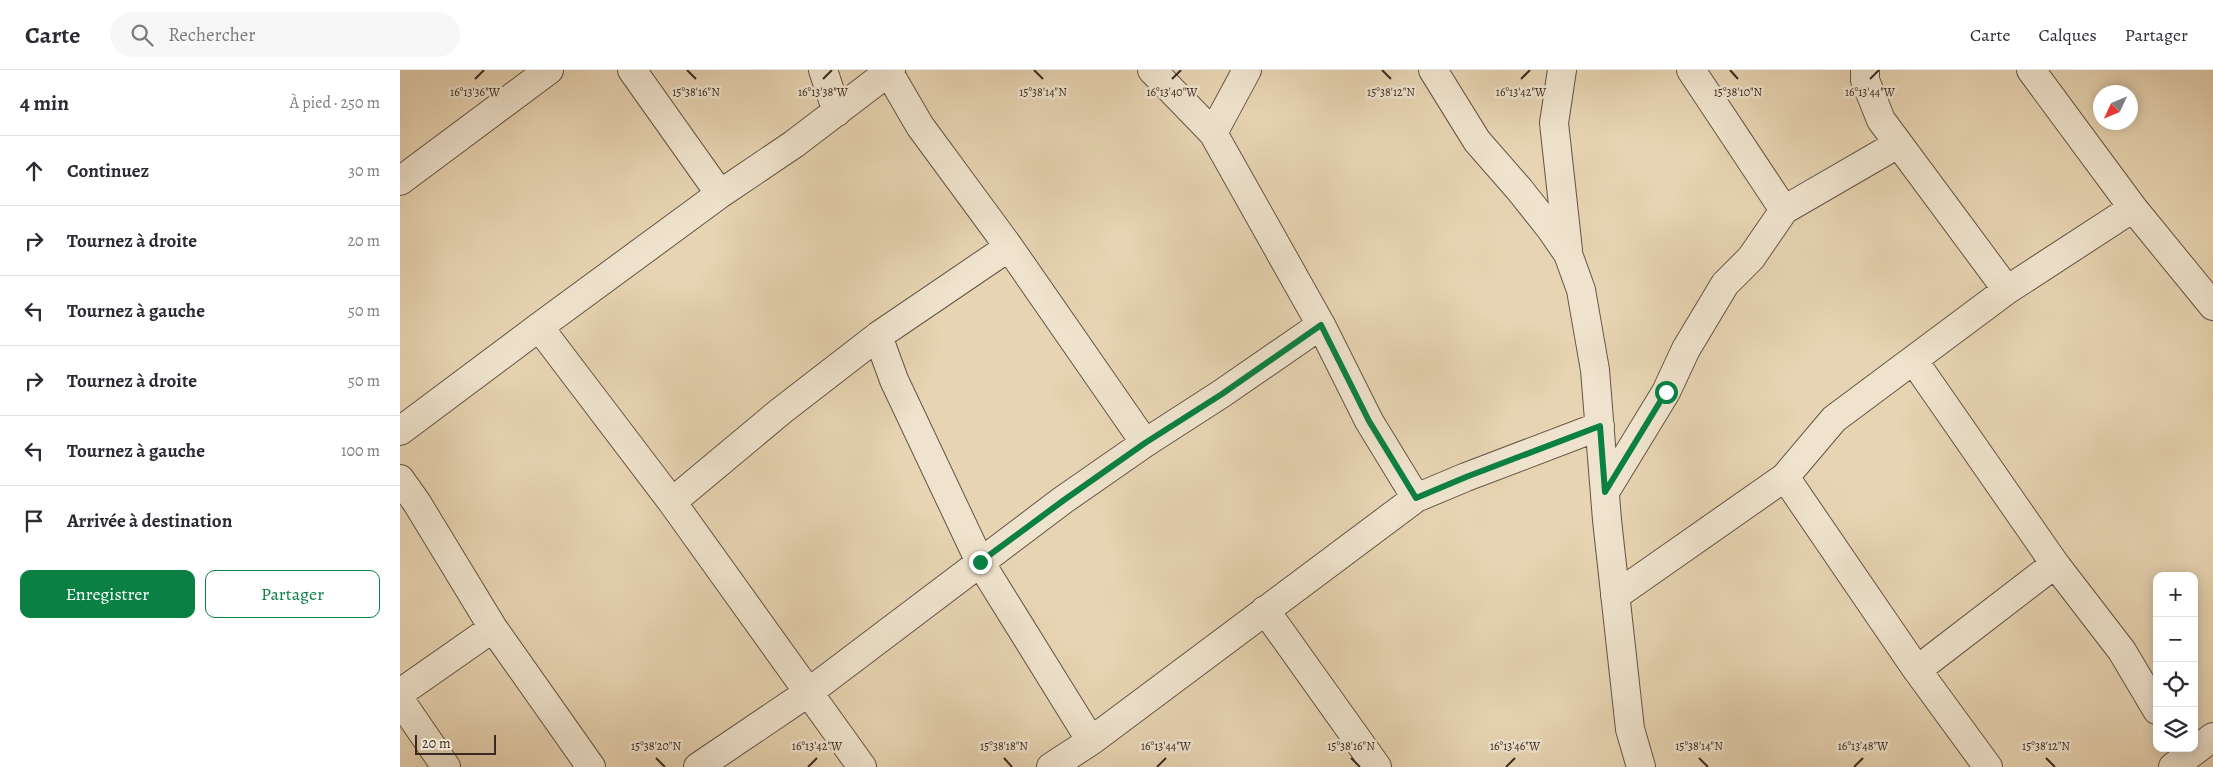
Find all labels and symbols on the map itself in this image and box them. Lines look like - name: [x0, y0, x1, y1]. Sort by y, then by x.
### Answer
- text: 16°13'36"W: [450, 84, 501, 100]
- text: 15°38'16"N: [672, 84, 720, 100]
- text: 16°13'38"W: [798, 84, 849, 100]
- text: 15°38'14"N: [1019, 84, 1067, 100]
- text: 16°13'40"W: [1146, 84, 1198, 100]
- text: 15°38'12"N: [1367, 84, 1415, 100]
- text: 16°13'42"W: [1496, 84, 1547, 100]
- text: 15°38'10"N: [1714, 84, 1763, 100]
- text: 16°13'44"W: [1845, 84, 1896, 100]
- north arrow: [2093, 85, 2138, 130]
- route start: [1655, 381, 1678, 404]
- route end: [969, 551, 992, 574]
- scale bar: [415, 732, 496, 755]
- text: 15°38'20"N: [631, 738, 681, 754]
- text: 16°13'42"W: [792, 738, 843, 754]
- text: 15°38'18"N: [980, 738, 1028, 754]
- text: 16°13'44"W: [1141, 738, 1192, 754]
- text: 15°38'16"N: [1327, 738, 1375, 754]
- text: 16°13'46"W: [1490, 738, 1541, 754]
- text: 15°38'14"N: [1675, 738, 1723, 754]
- text: 16°13'48"W: [1838, 738, 1889, 754]
- text: 15°38'12"N: [2022, 738, 2070, 754]

